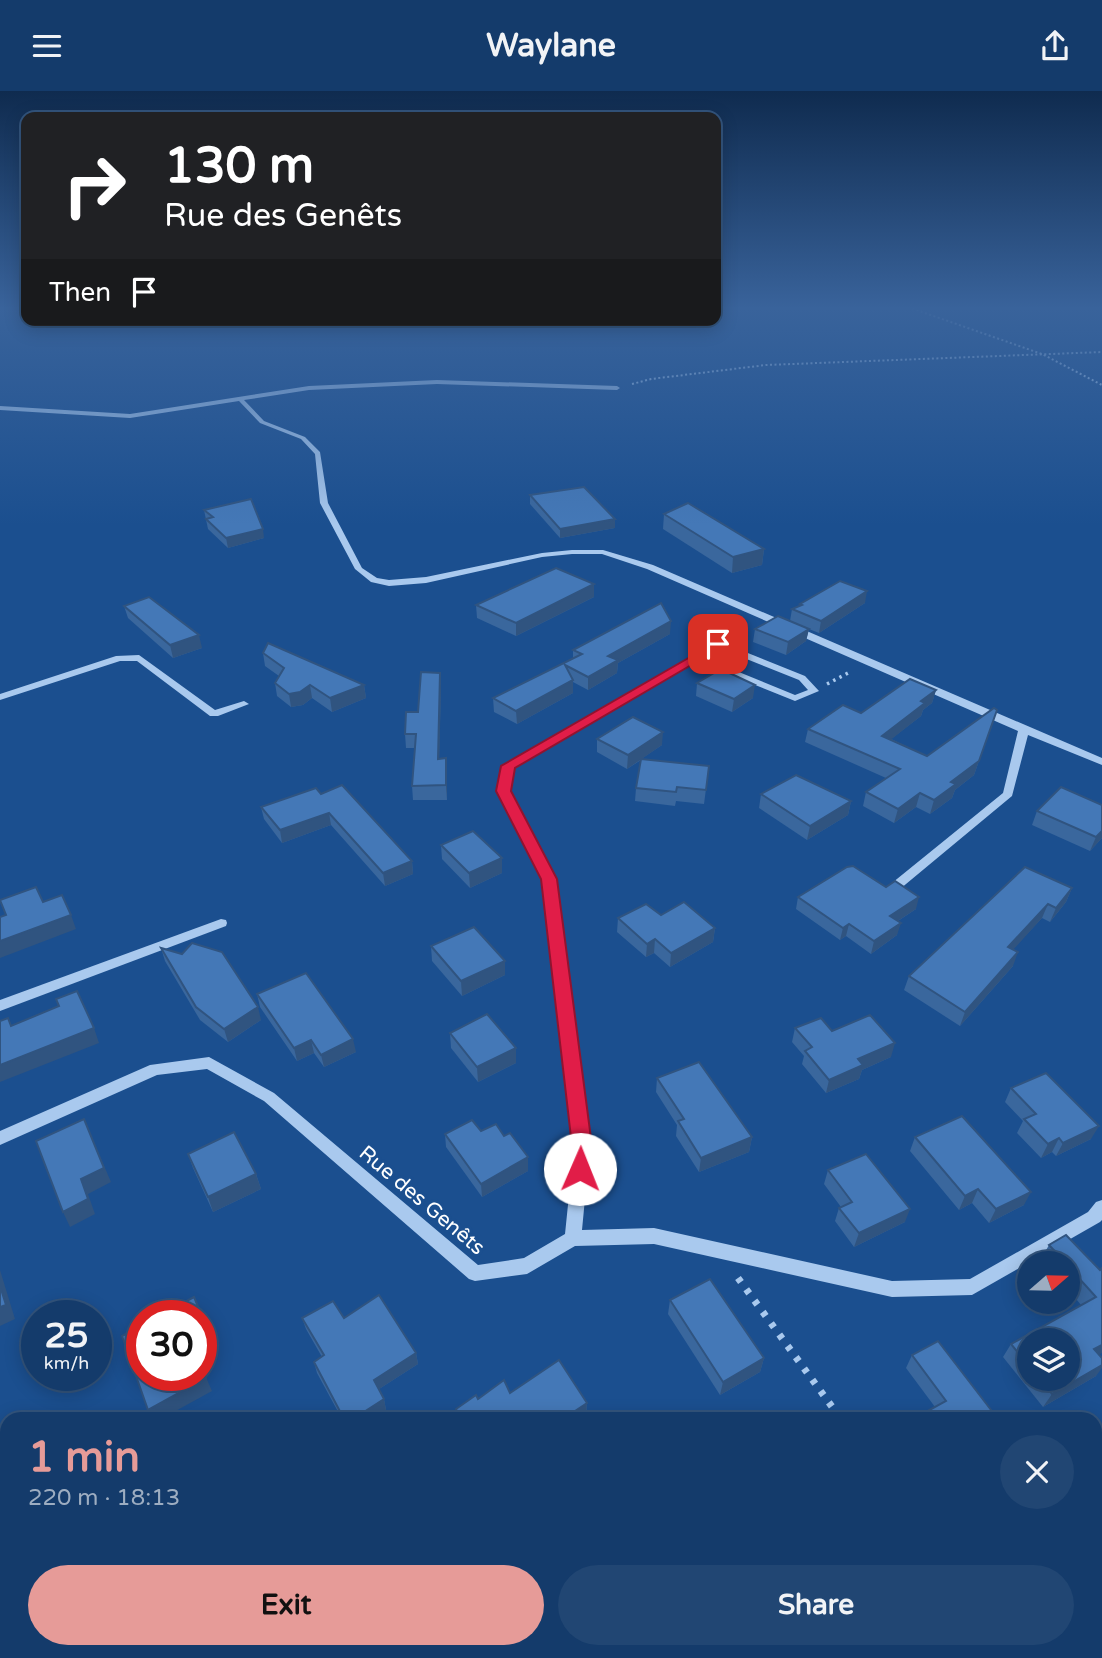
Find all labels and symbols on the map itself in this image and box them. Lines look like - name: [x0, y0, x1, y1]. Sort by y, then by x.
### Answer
- pin: [688, 614, 748, 674]
- position arrow: [543, 1132, 617, 1206]
- street label: Rue des Genêts: [354, 1141, 490, 1260]
- north arrow: [1017, 1251, 1080, 1314]
- speed limit sign: 30: [126, 1300, 217, 1391]

